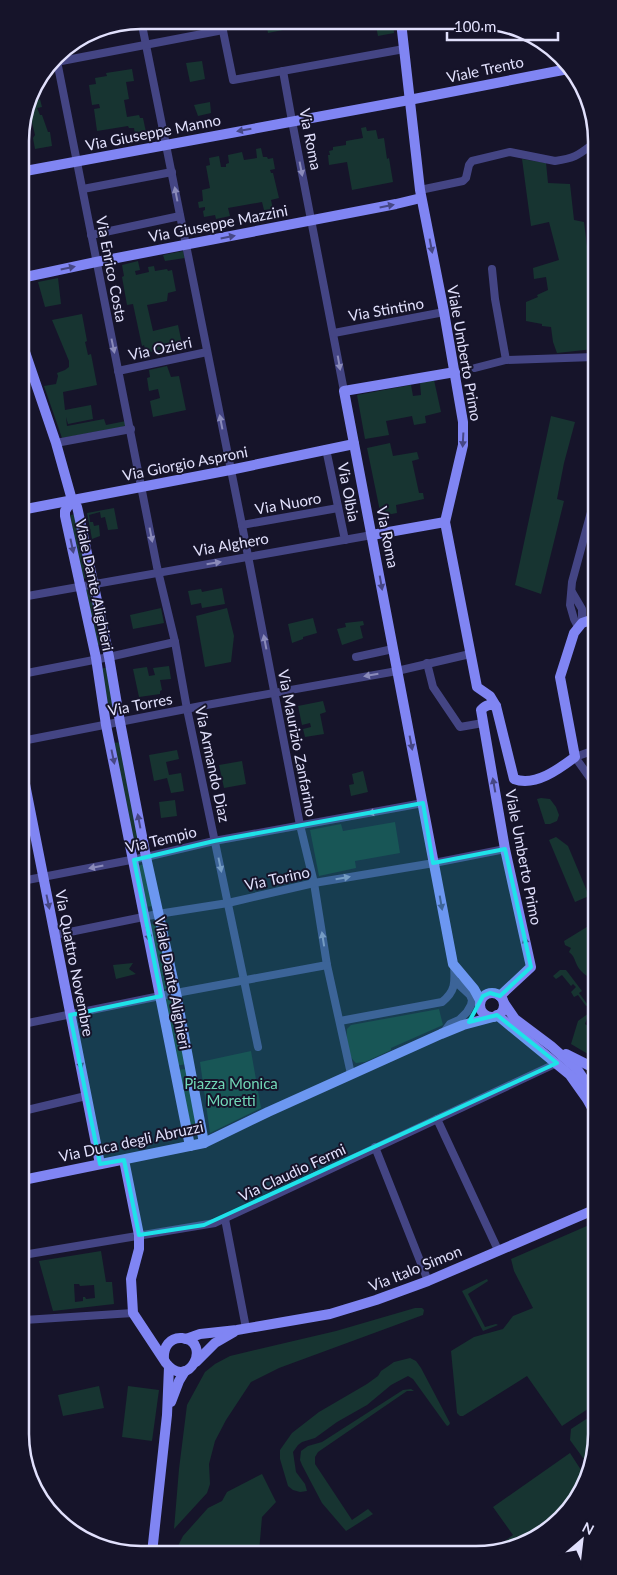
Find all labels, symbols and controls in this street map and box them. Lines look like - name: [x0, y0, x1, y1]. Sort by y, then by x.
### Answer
- scale bar: [447, 10, 558, 42]
- text: 100 m: [454, 17, 496, 35]
- street label: Viale Trento: [445, 52, 525, 86]
- street label: Via Roma: [296, 107, 326, 171]
- street label: Via Giuseppe Manno: [84, 110, 222, 154]
- one-way arrow: [236, 126, 251, 134]
- one-way arrow: [297, 161, 305, 177]
- one-way arrow: [172, 186, 180, 202]
- street label: Via Giuseppe Mazzini: [147, 201, 289, 245]
- one-way arrow: [380, 202, 395, 210]
- street label: Via Enrico Costa: [93, 214, 131, 324]
- one-way arrow: [220, 233, 235, 241]
- one-way arrow: [427, 238, 435, 253]
- one-way arrow: [61, 264, 76, 272]
- street label: Viale Umberto Primo: [444, 284, 486, 422]
- street label: Via Stintino: [347, 293, 425, 325]
- street label: Via Ozieri: [127, 333, 193, 363]
- one-way arrow: [110, 339, 118, 355]
- one-way arrow: [335, 355, 343, 370]
- one-way arrow: [217, 415, 225, 430]
- one-way arrow: [458, 433, 466, 449]
- street label: Via Giorgio Asproni: [121, 442, 249, 484]
- street label: Via Olbia: [334, 461, 364, 523]
- street label: Via Nuoro: [253, 488, 323, 518]
- street label: Via Roma: [373, 505, 403, 569]
- street label: Viale Dante Alighieri: [72, 518, 118, 652]
- one-way arrow: [147, 527, 155, 542]
- street label: Via Alghero: [192, 529, 270, 559]
- one-way arrow: [68, 539, 76, 555]
- one-way arrow: [206, 558, 222, 566]
- one-way arrow: [378, 576, 386, 592]
- one-way arrow: [261, 634, 269, 649]
- street label: Via Maurizio Zanfarino: [275, 668, 321, 818]
- one-way arrow: [362, 672, 378, 680]
- street label: Via Torres: [106, 689, 174, 719]
- street label: Via Armando Diaz: [192, 704, 234, 824]
- one-way arrow: [408, 735, 416, 751]
- one-way arrow: [109, 750, 117, 765]
- one-way arrow: [490, 776, 498, 792]
- street label: Viale Umberto Primo: [502, 788, 546, 926]
- one-way arrow: [367, 808, 383, 816]
- one-way arrow: [135, 814, 143, 829]
- street label: Via Tempio: [124, 822, 198, 856]
- one-way arrow: [216, 858, 224, 873]
- street label: Via Torino: [243, 862, 311, 894]
- one-way arrow: [87, 864, 103, 872]
- one-way arrow: [336, 874, 352, 882]
- street label: Via Quattro Novembre: [52, 888, 98, 1038]
- one-way arrow: [44, 895, 52, 910]
- one-way arrow: [437, 895, 445, 911]
- street label: Viale Dante Alighieri: [151, 915, 195, 1051]
- one-way arrow: [144, 926, 152, 941]
- one-way arrow: [318, 930, 326, 946]
- one-way arrow: [522, 936, 530, 951]
- one-way arrow: [76, 1054, 84, 1070]
- park label: Piazza Monica Moretti: [184, 1074, 278, 1109]
- street label: Via Duca degli Abruzzi: [57, 1117, 205, 1165]
- street label: Via Claudio Fermi: [236, 1139, 348, 1205]
- street label: Via Italo Simon: [366, 1241, 464, 1295]
- north arrow: [557, 1515, 607, 1565]
- text: N: [580, 1518, 597, 1538]

